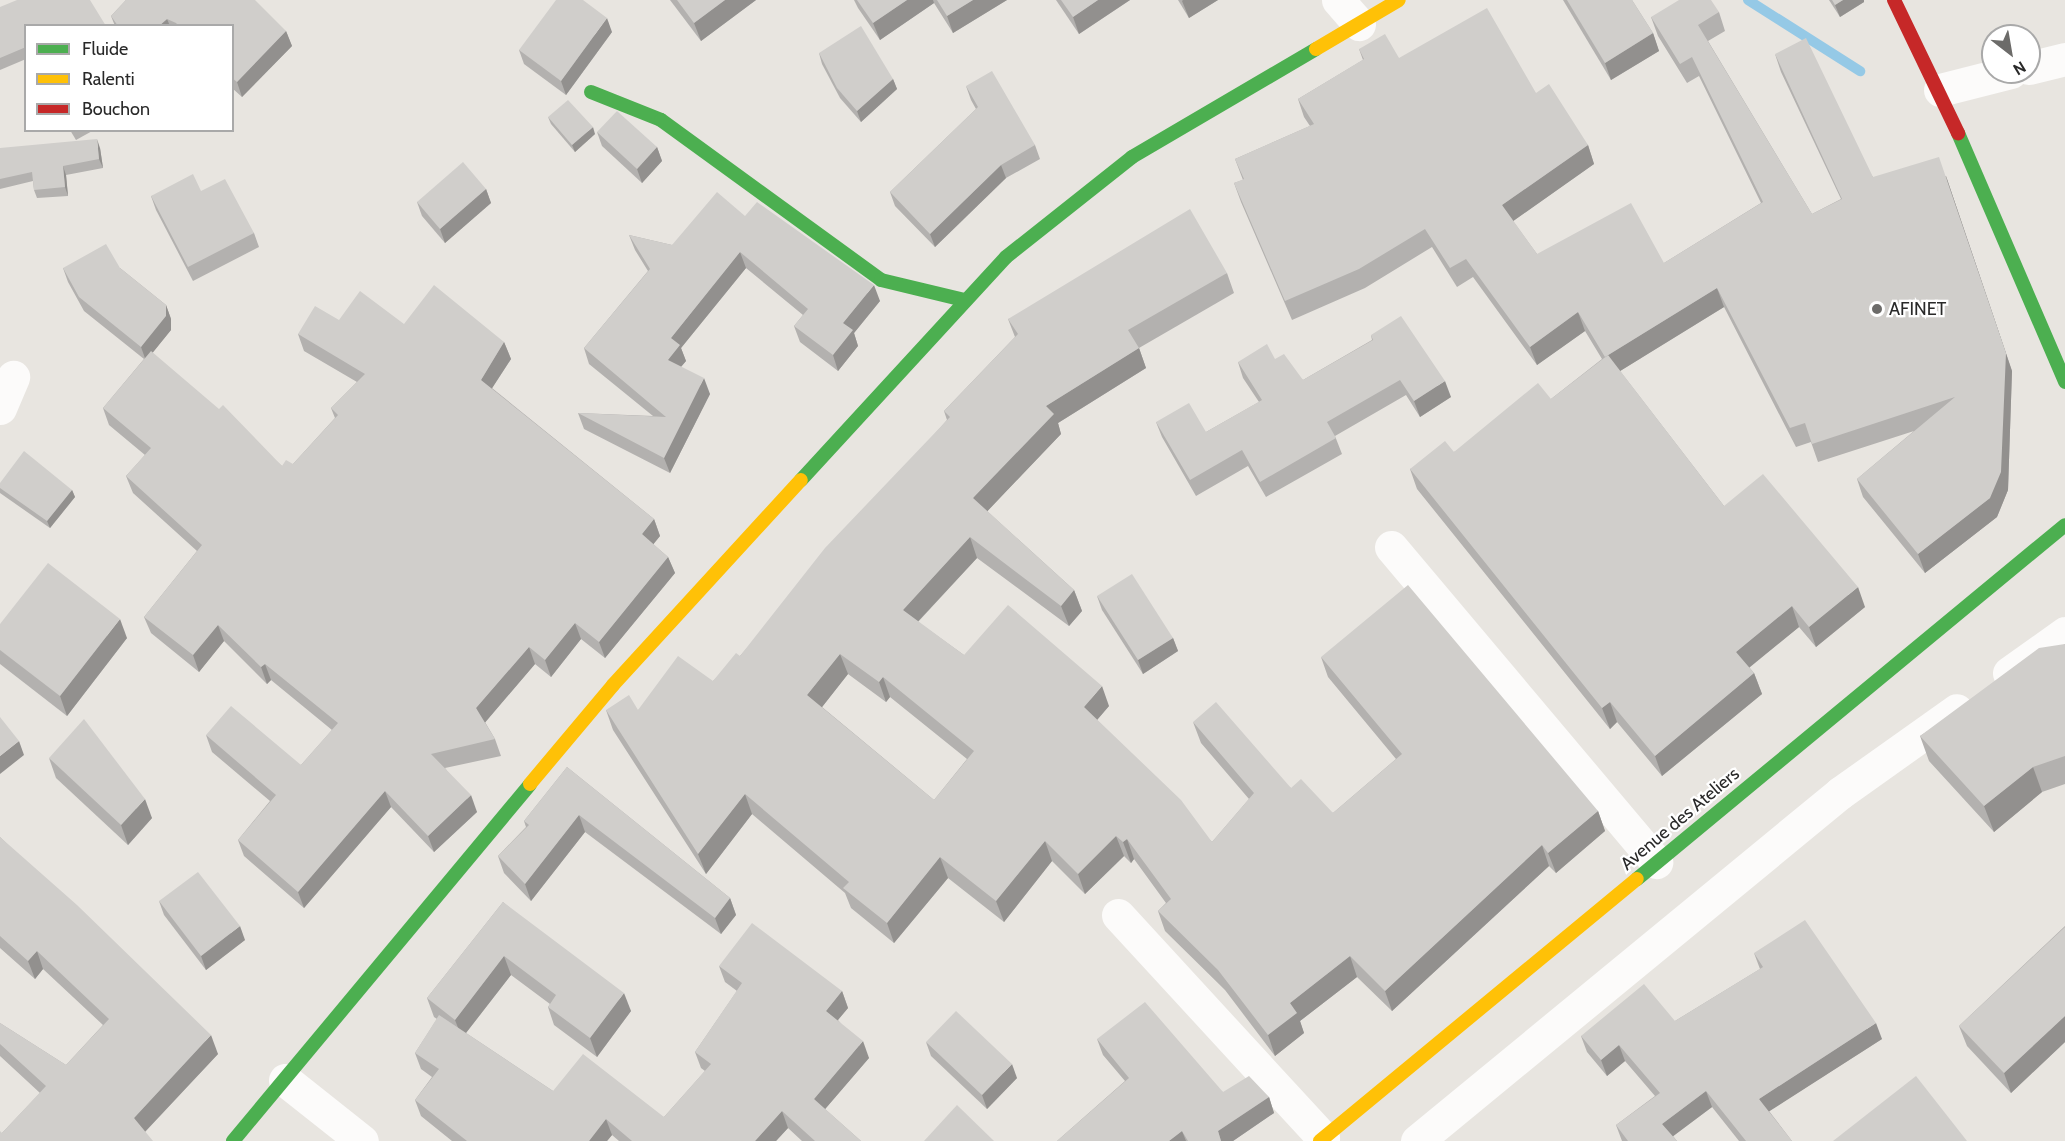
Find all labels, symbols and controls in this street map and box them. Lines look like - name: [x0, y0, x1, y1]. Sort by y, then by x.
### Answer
- legend: [24, 24, 234, 132]
- north arrow: [1981, 24, 2041, 84]
- text: Fluide: [82, 38, 128, 60]
- text: N: [2010, 57, 2029, 79]
- text: Ralenti: [82, 68, 135, 90]
- text: Bouchon: [82, 98, 150, 120]
- place label: AFINET: [1889, 298, 1946, 320]
- marker: AFINET: [1870, 302, 1884, 316]
- street label: Avenue des Ateliers: [1616, 763, 1744, 875]

